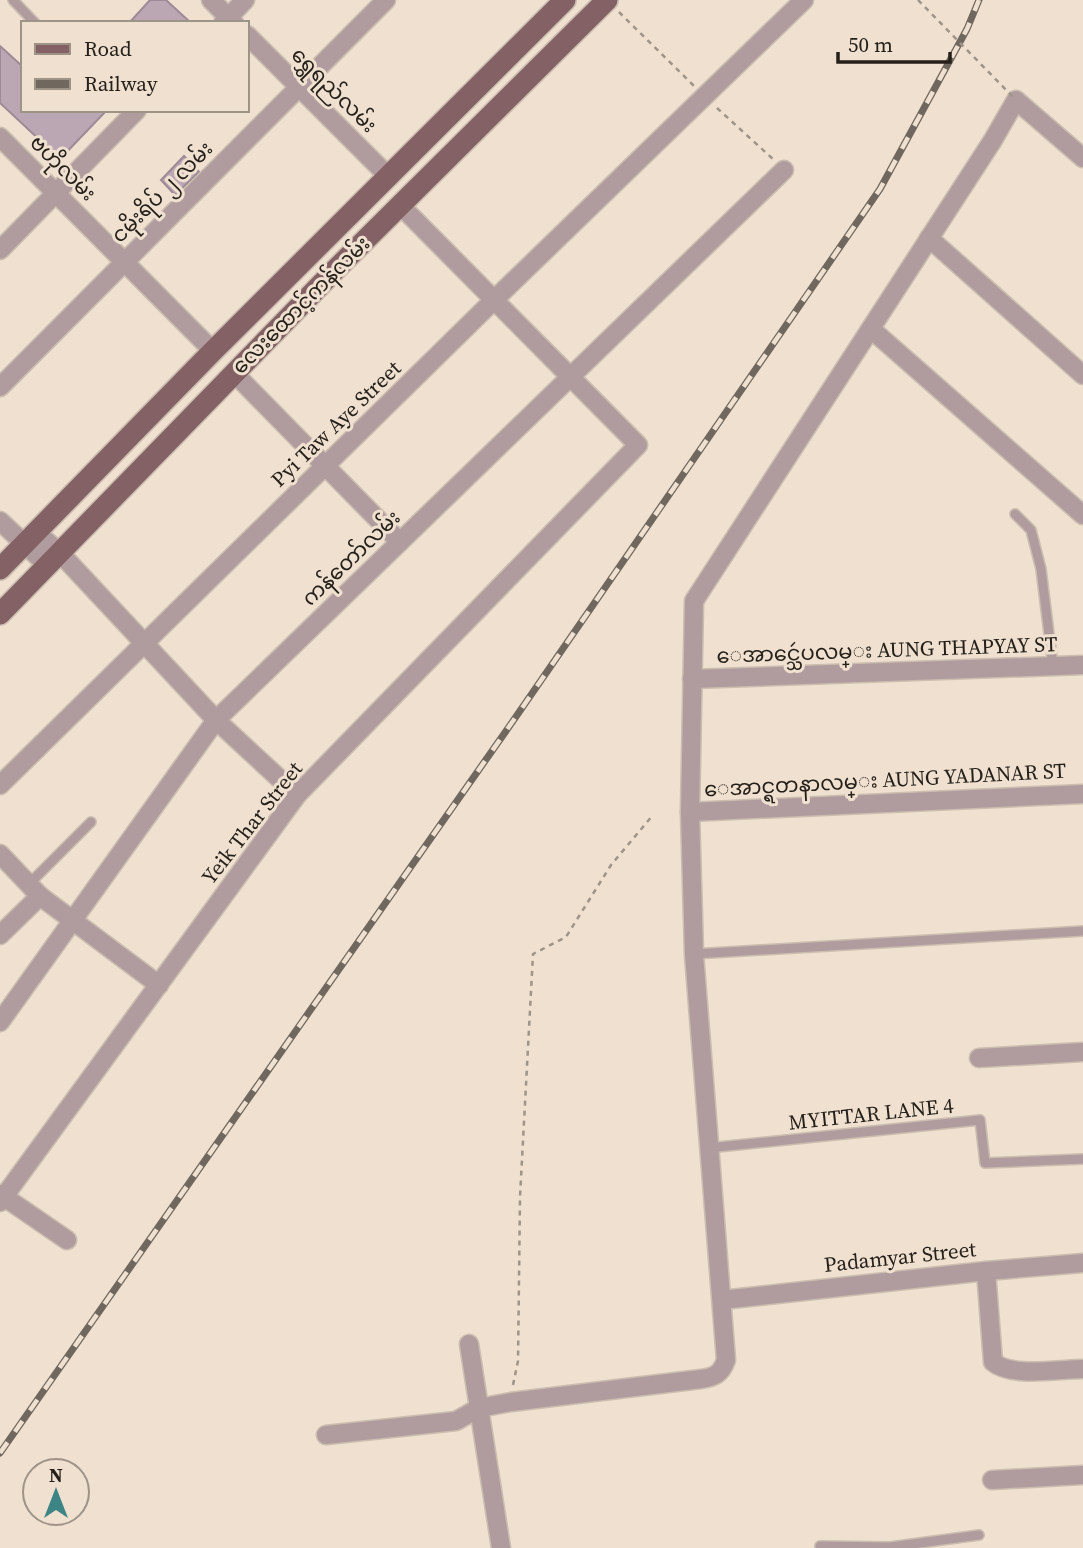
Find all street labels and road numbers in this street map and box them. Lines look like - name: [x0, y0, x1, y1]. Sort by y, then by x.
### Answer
- street label: ရွှေရည်လမ်း: [283, 40, 384, 141]
- street label: ဗဟိုလမ်း: [22, 127, 104, 209]
- street label: ငမိုးရိပ် ၂ လမ်း: [104, 134, 221, 251]
- street label: လေးထောင့်ကန်လမ်း: [224, 228, 378, 382]
- street label: Pyi Taw Aye Street: [264, 354, 407, 493]
- street label: ကန်တော်လမ်း: [294, 502, 408, 614]
- street label: ေအာင္သေဴပလမ္း AUNG THAPYAY ST: [716, 629, 1058, 673]
- street label: Yeik Thar Street: [195, 755, 309, 890]
- street label: ေအာင္ရတနာလမ္း AUNG YADANAR ST: [703, 756, 1067, 807]
- street label: MYITTAR LANE 4: [787, 1090, 955, 1137]
- street label: Padamyar Street: [822, 1234, 978, 1279]

